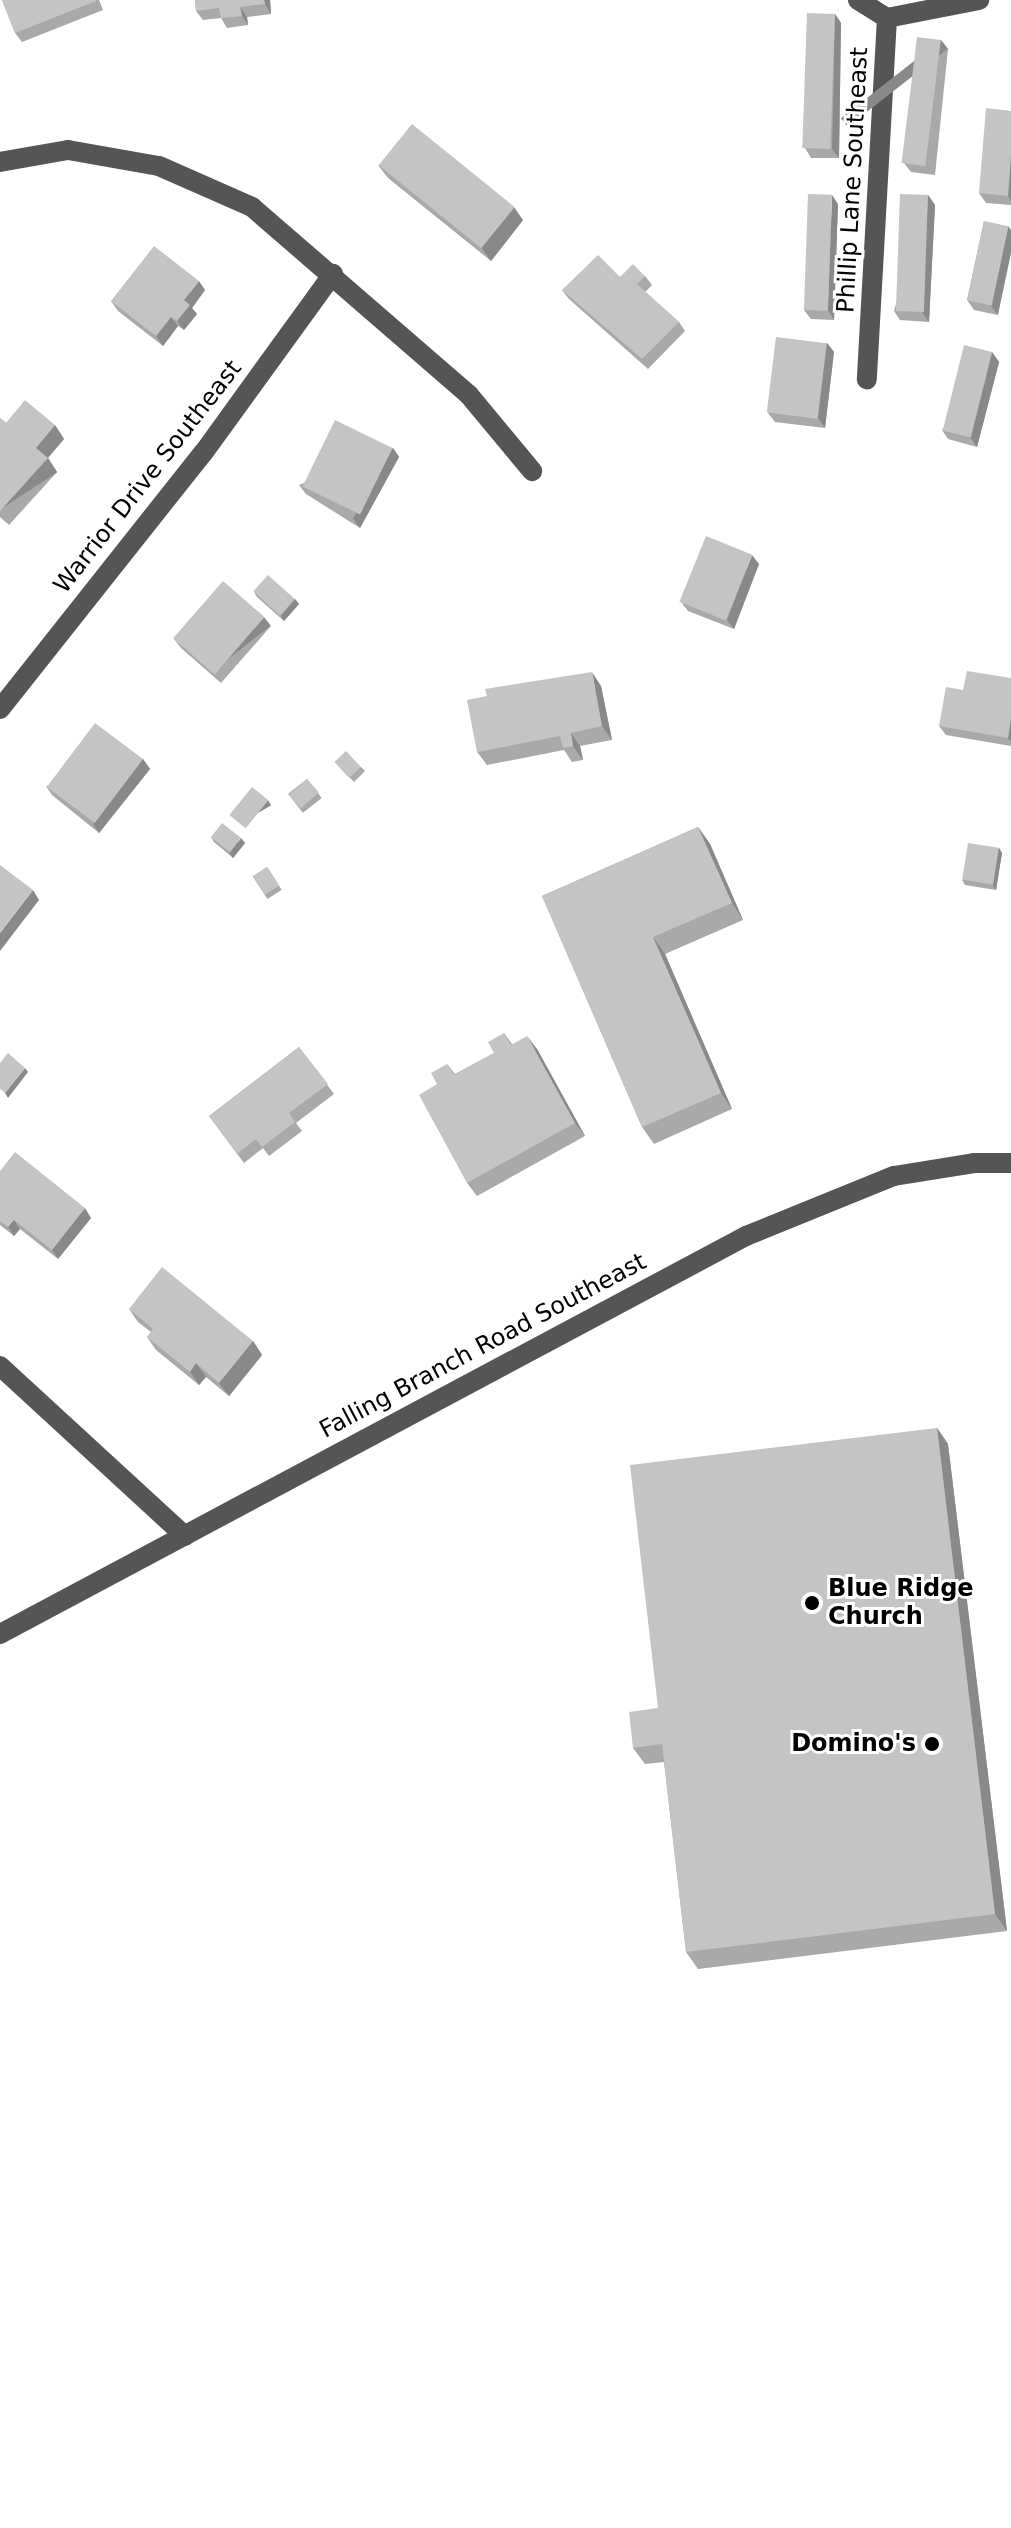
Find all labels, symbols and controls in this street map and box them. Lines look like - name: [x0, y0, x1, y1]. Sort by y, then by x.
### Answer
- street label: Phillip Lane Southeast: [832, 46, 874, 314]
- street label: Warrior Drive Southeast: [48, 355, 248, 599]
- street label: Falling Branch Road Southeast: [315, 1247, 651, 1445]
- place label: Blue Ridge Church: [828, 1575, 974, 1631]
- marker: Blue Ridge Church: [803, 1594, 821, 1612]
- place label: Domino's: [791, 1730, 916, 1758]
- marker: Domino's: [923, 1735, 941, 1753]

